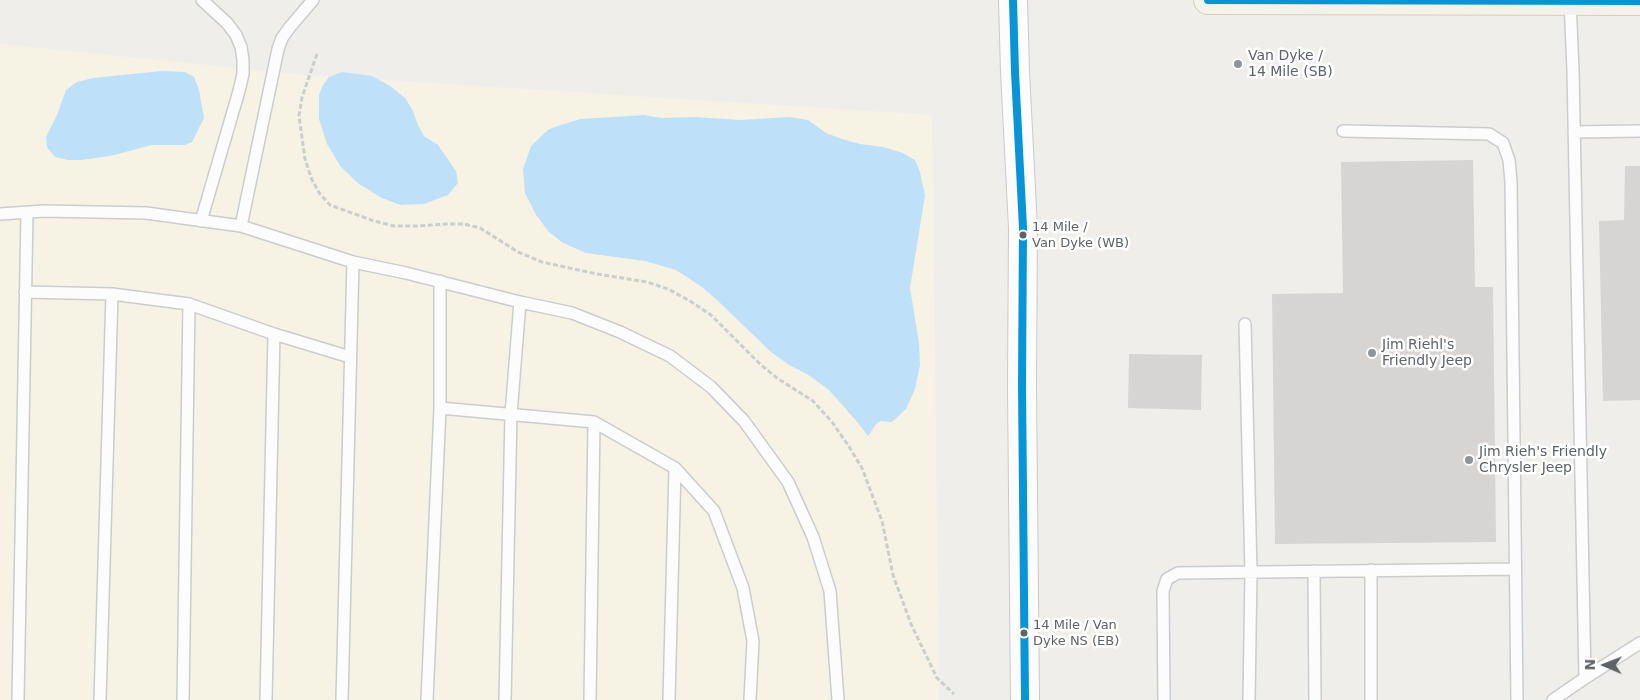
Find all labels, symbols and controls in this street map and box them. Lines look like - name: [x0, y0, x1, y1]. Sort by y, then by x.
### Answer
- place label: Van Dyke / 14 Mile (SB): [1248, 48, 1333, 80]
- marker: Van Dyke / 14 Mile (SB): [1232, 58, 1244, 70]
- place label: 14 Mile / Van Dyke (WB): [1032, 220, 1129, 251]
- marker: 14 Mile / Van Dyke (WB): [1018, 230, 1028, 240]
- place label: Jim Riehl's Friendly Jeep: [1382, 337, 1472, 370]
- marker: Jim Riehl's Friendly Jeep: [1366, 347, 1378, 359]
- place label: Jim Rieh's Friendly Chrysler Jeep: [1479, 444, 1607, 477]
- marker: Jim Rieh's Friendly Chrysler Jeep: [1463, 454, 1475, 466]
- place label: 14 Mile / Van Dyke NS (EB): [1033, 618, 1119, 649]
- marker: 14 Mile / Van Dyke NS (EB): [1019, 628, 1029, 638]
- north arrow: [1580, 640, 1630, 690]
- text: N: [1582, 659, 1598, 671]

